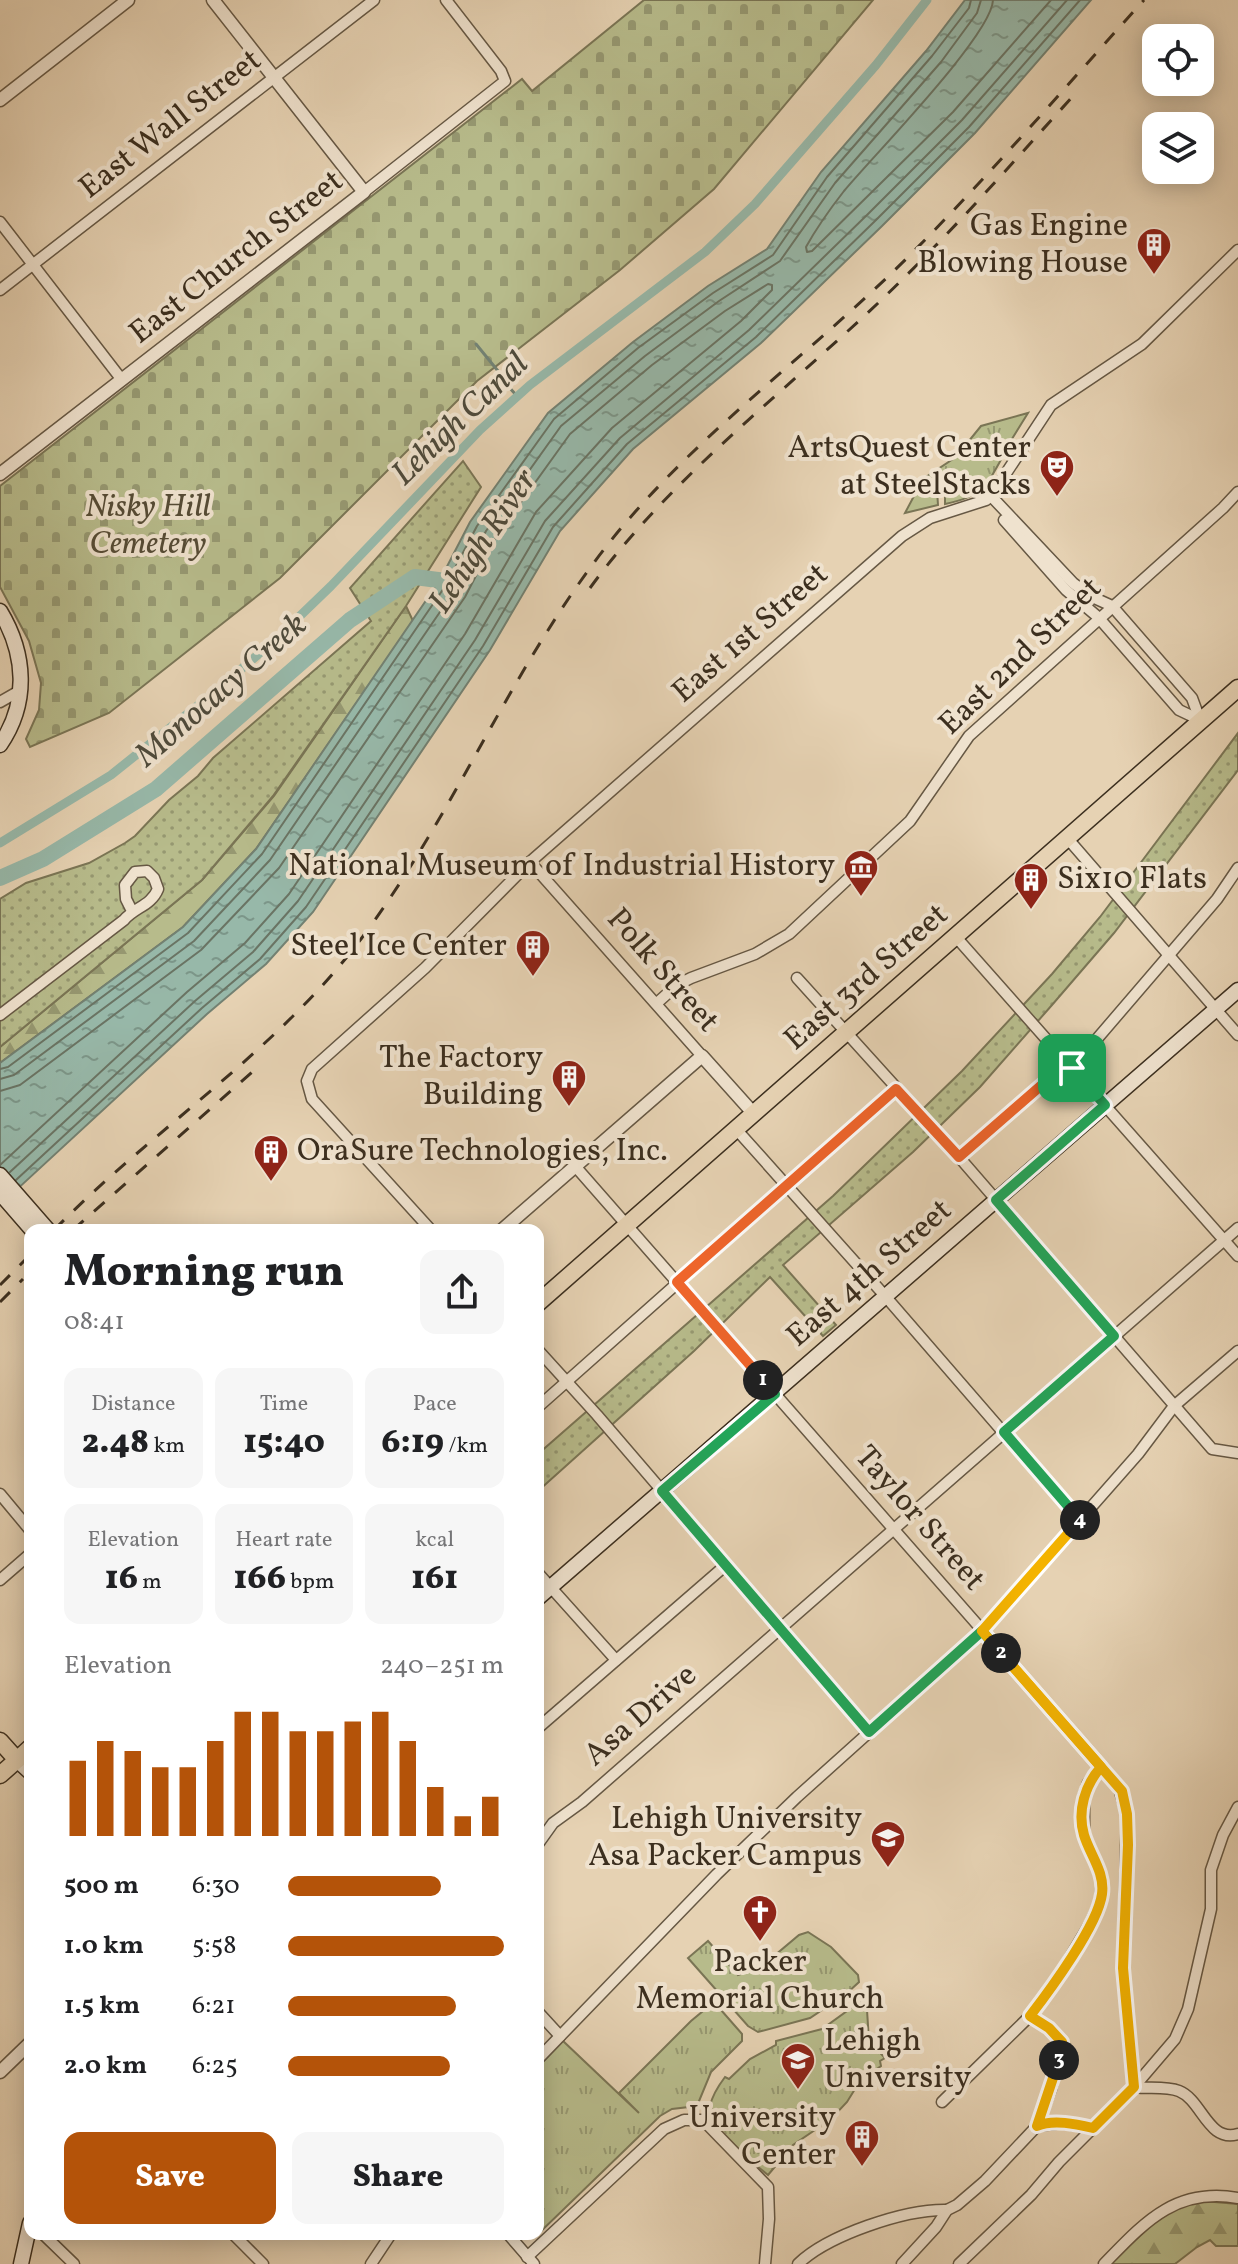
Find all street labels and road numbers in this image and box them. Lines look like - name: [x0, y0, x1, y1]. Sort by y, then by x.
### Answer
- street label: East Wall Street: [70, 40, 272, 210]
- street label: East Church Street: [121, 160, 353, 356]
- street label: East 1st Street: [663, 554, 839, 714]
- street label: East 2nd Street: [930, 568, 1112, 746]
- street label: East 3rd Street: [775, 894, 959, 1062]
- street label: Polk Street: [596, 899, 728, 1043]
- street label: East 4th Street: [778, 1190, 962, 1358]
- street label: Taylor Street: [844, 1437, 994, 1601]
- street label: Asa Drive: [575, 1655, 707, 1777]

